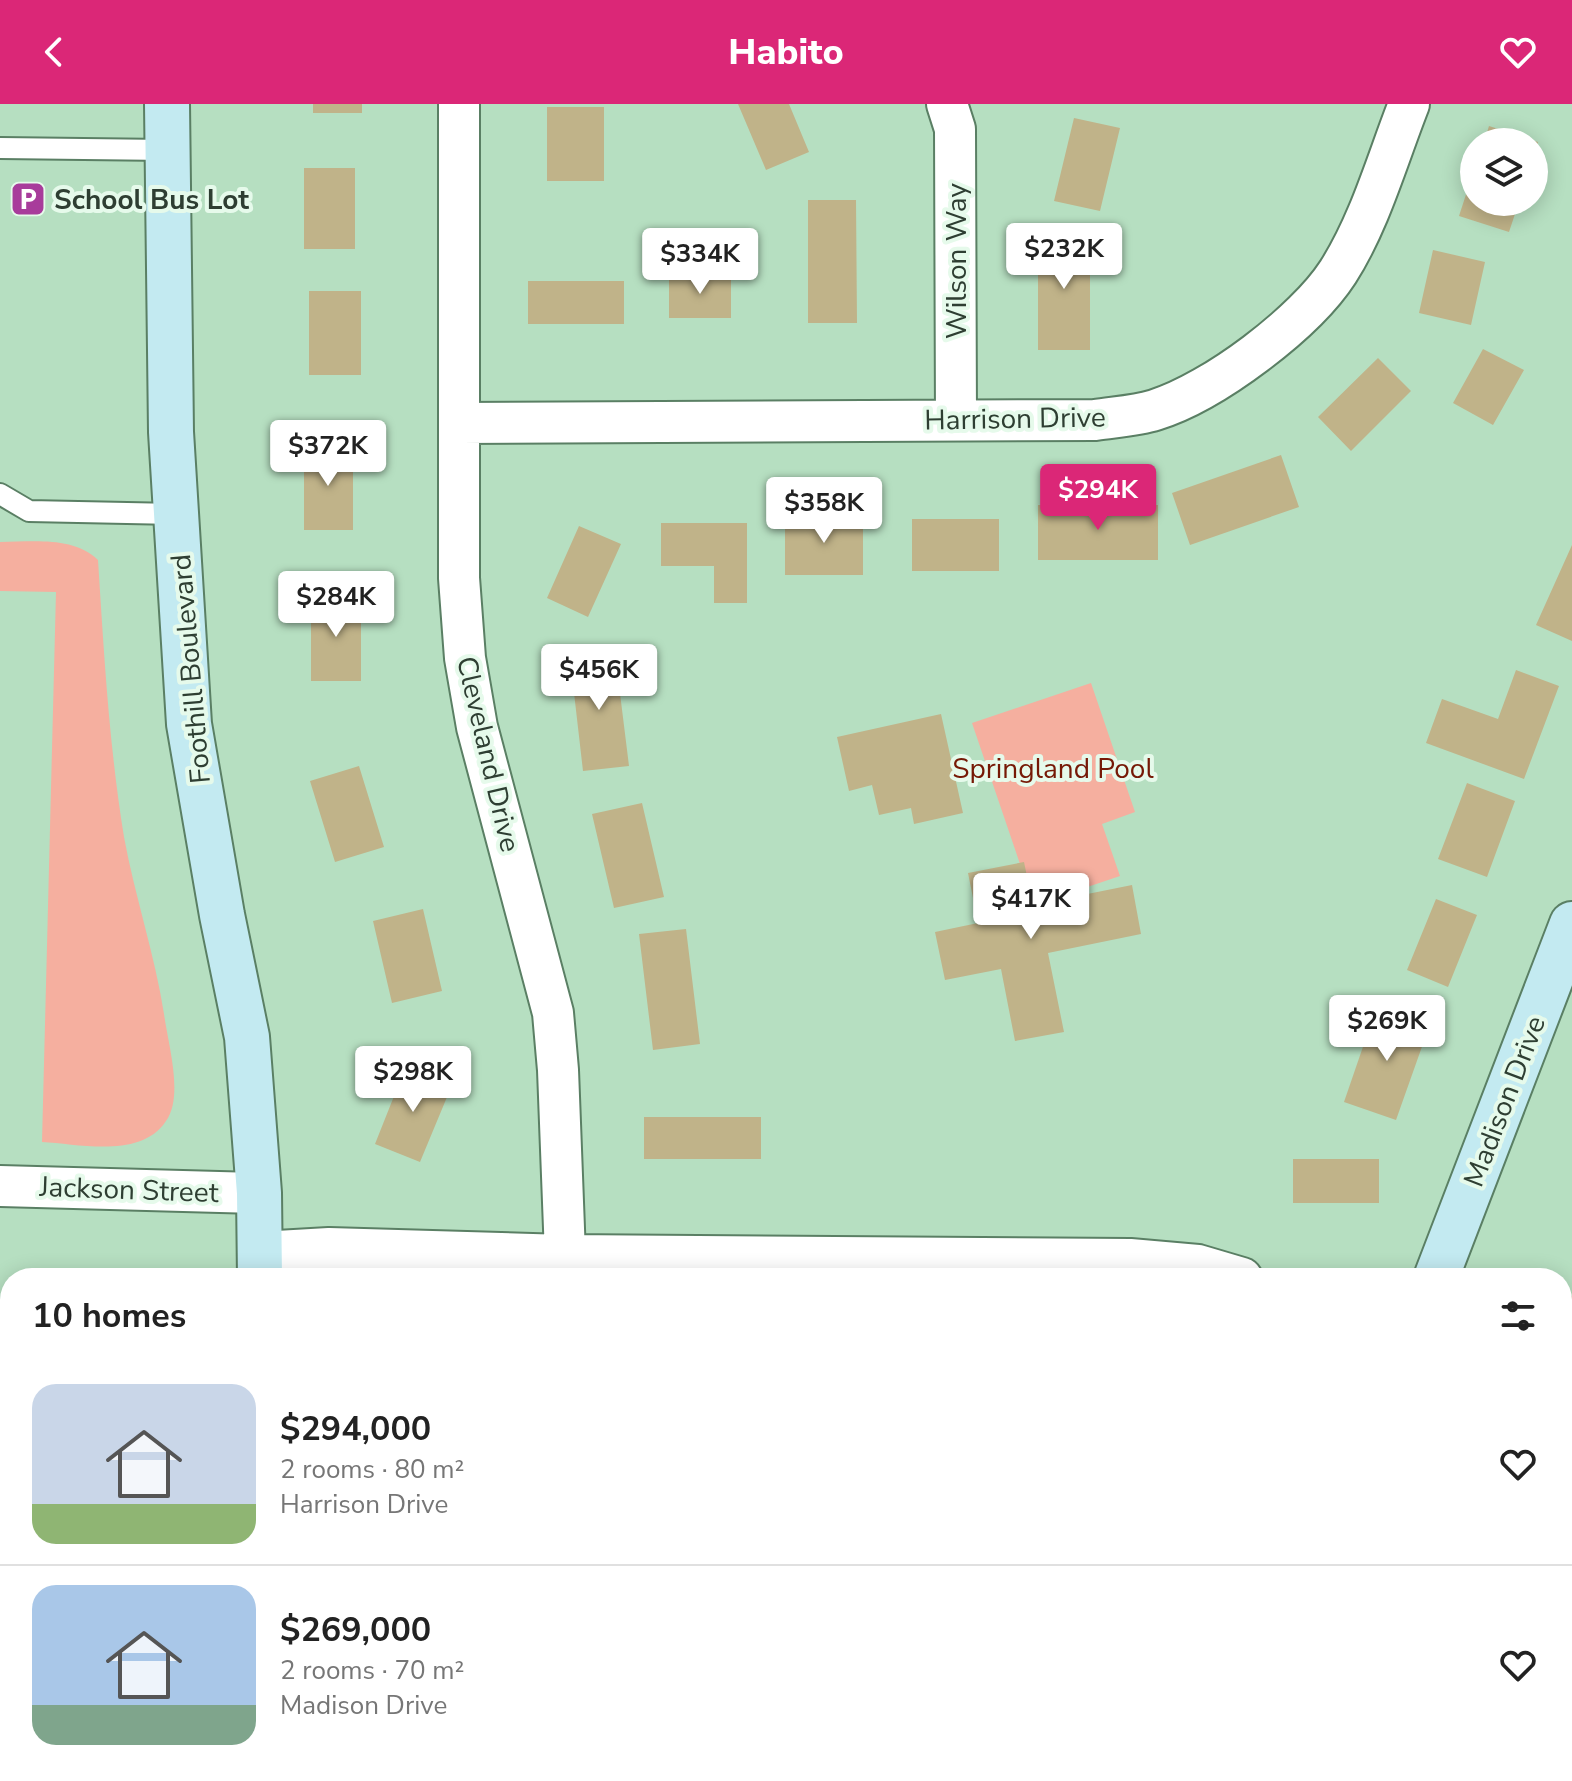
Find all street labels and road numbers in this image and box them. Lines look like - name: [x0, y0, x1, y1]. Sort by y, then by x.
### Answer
- street label: Wilson Way: [938, 182, 976, 339]
- street label: Harrison Drive: [924, 398, 1106, 440]
- street label: Foothill Boulevard: [162, 553, 220, 785]
- street label: Cleveland Drive: [447, 653, 529, 856]
- street label: Madison Drive: [1455, 1010, 1555, 1192]
- street label: Jackson Street: [38, 1168, 219, 1212]

